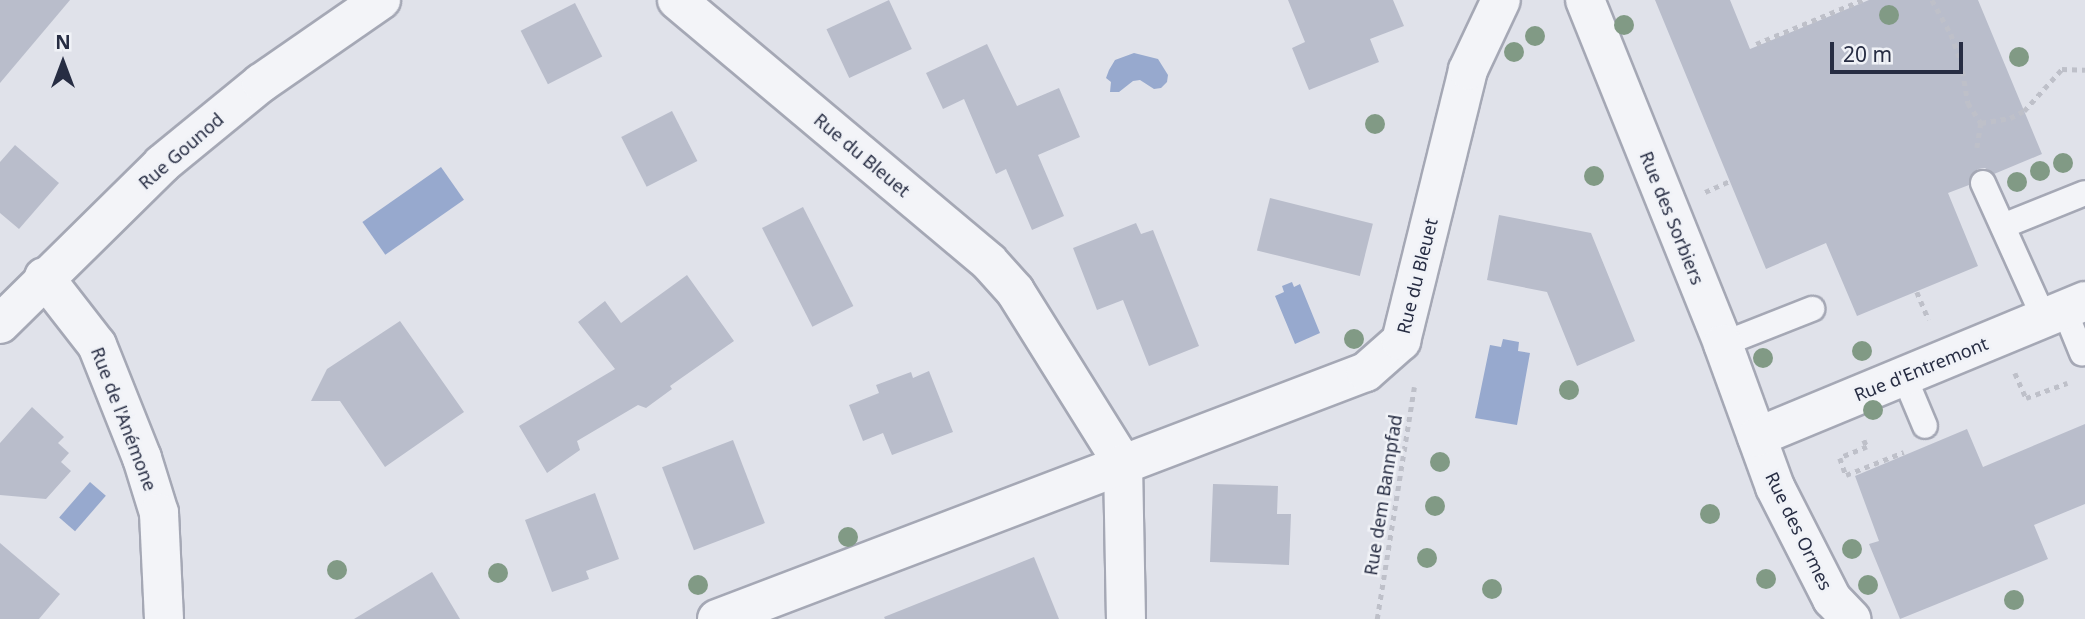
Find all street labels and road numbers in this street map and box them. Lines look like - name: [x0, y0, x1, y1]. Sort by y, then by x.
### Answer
- street label: Rue Gounod: [134, 108, 228, 194]
- street label: Rue du Bleuet: [810, 109, 914, 201]
- street label: Rue des Sorbiers: [1635, 148, 1709, 288]
- street label: Rue du Bleuet: [1392, 216, 1442, 336]
- street label: Rue d'Entremont: [1851, 332, 1991, 406]
- street label: Rue de l'Anémone: [87, 344, 161, 494]
- street label: Rue dem Bannpfad: [1360, 413, 1406, 577]
- street label: Rue des Ormes: [1761, 468, 1837, 594]

